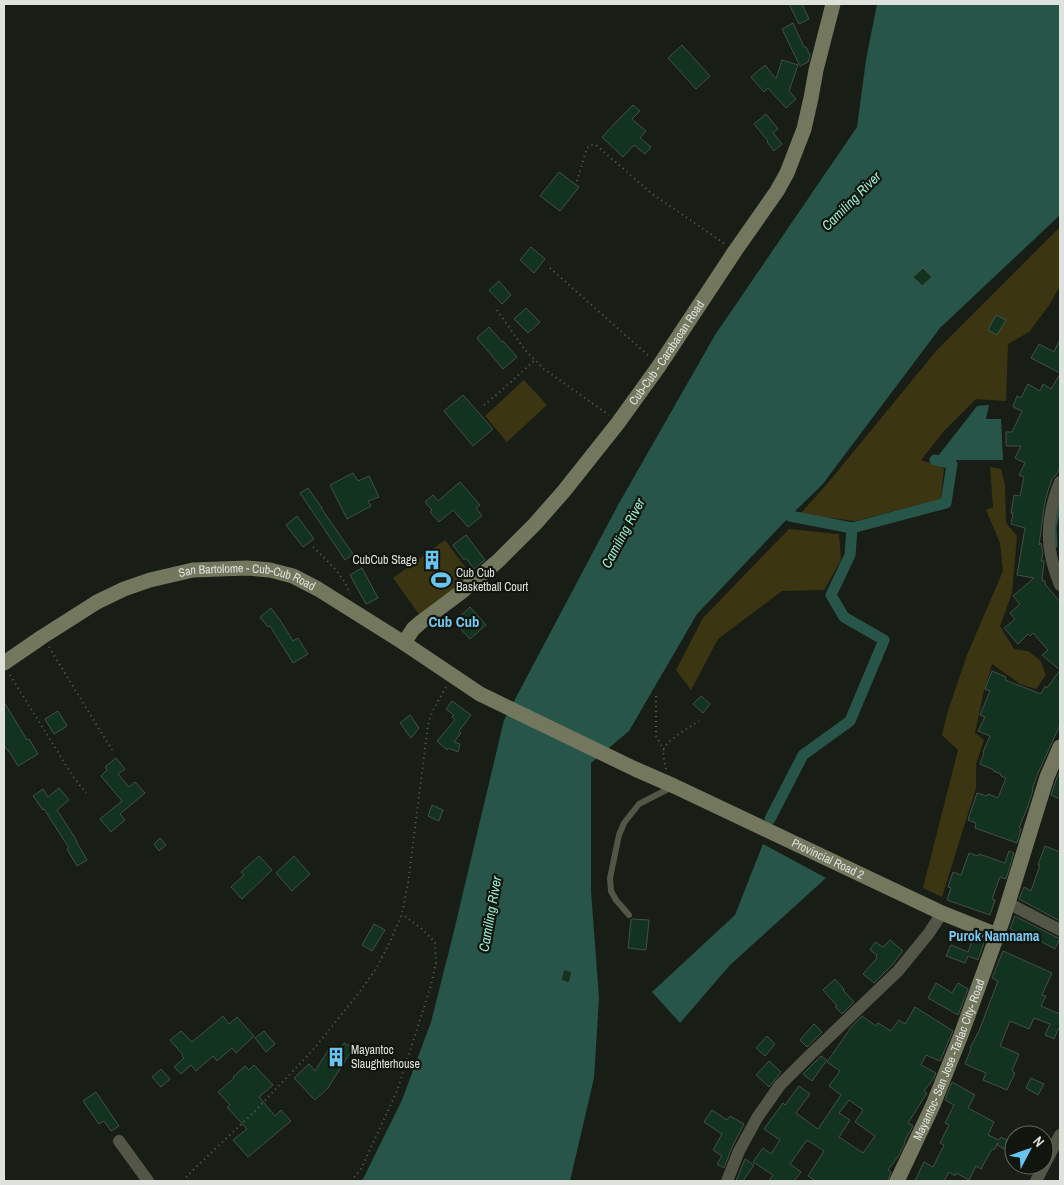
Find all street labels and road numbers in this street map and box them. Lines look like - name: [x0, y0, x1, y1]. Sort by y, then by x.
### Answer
- street label: Cub-Cub - Carabaoan Road: [625, 298, 708, 408]
- street label: San Bartolome - Cub-Cub Road: [177, 560, 318, 594]
- street label: Provincial Road 2: [789, 835, 867, 883]
- street label: Mayantoc- San Jose -Tarlac City- Road: [909, 977, 988, 1143]

